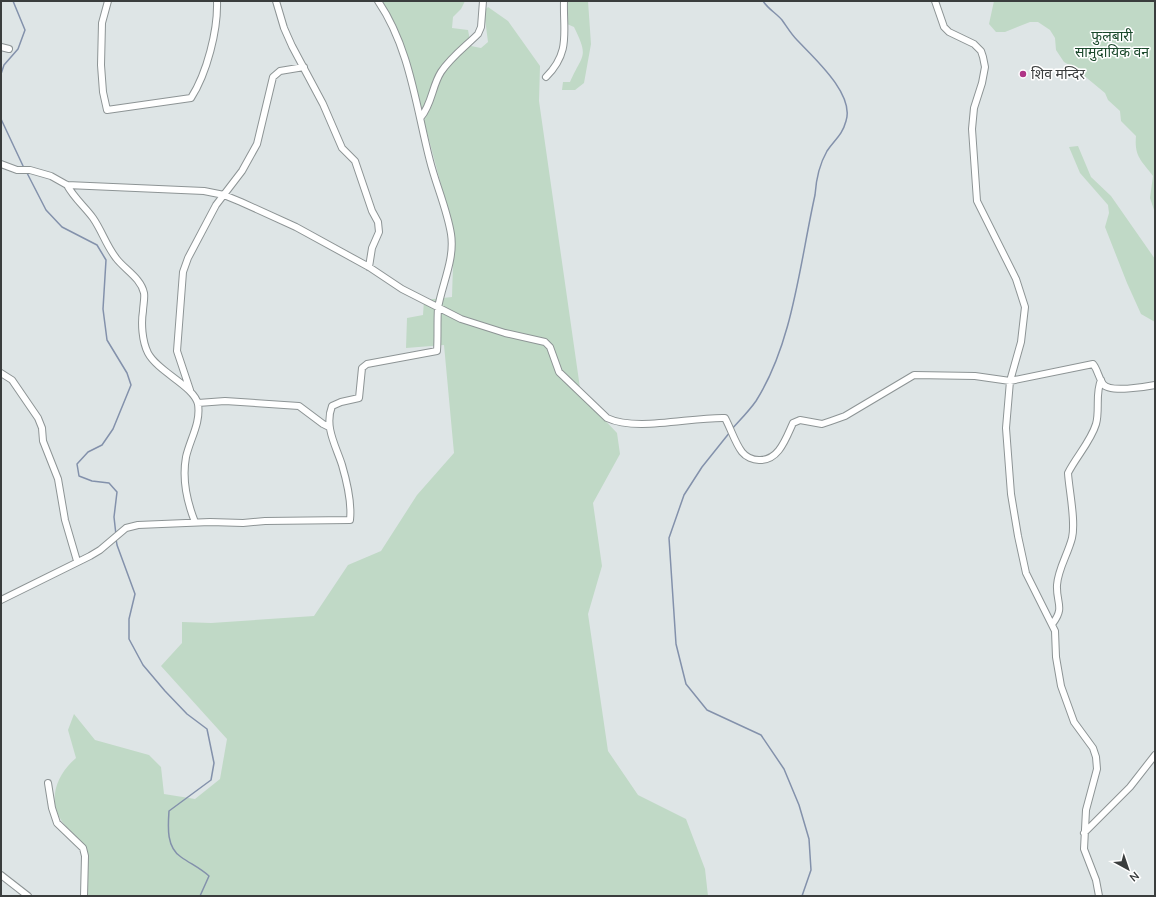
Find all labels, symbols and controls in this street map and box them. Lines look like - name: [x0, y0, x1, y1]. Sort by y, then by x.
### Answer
- park label: फुलबारी सामुदायिक वन: [1075, 27, 1149, 62]
- place label: शिव मन्दिर: [1031, 65, 1085, 84]
- marker: शिव मन्दिर: [1018, 69, 1028, 79]
- north arrow: [1108, 849, 1148, 889]
- text: N: [1126, 868, 1142, 885]

